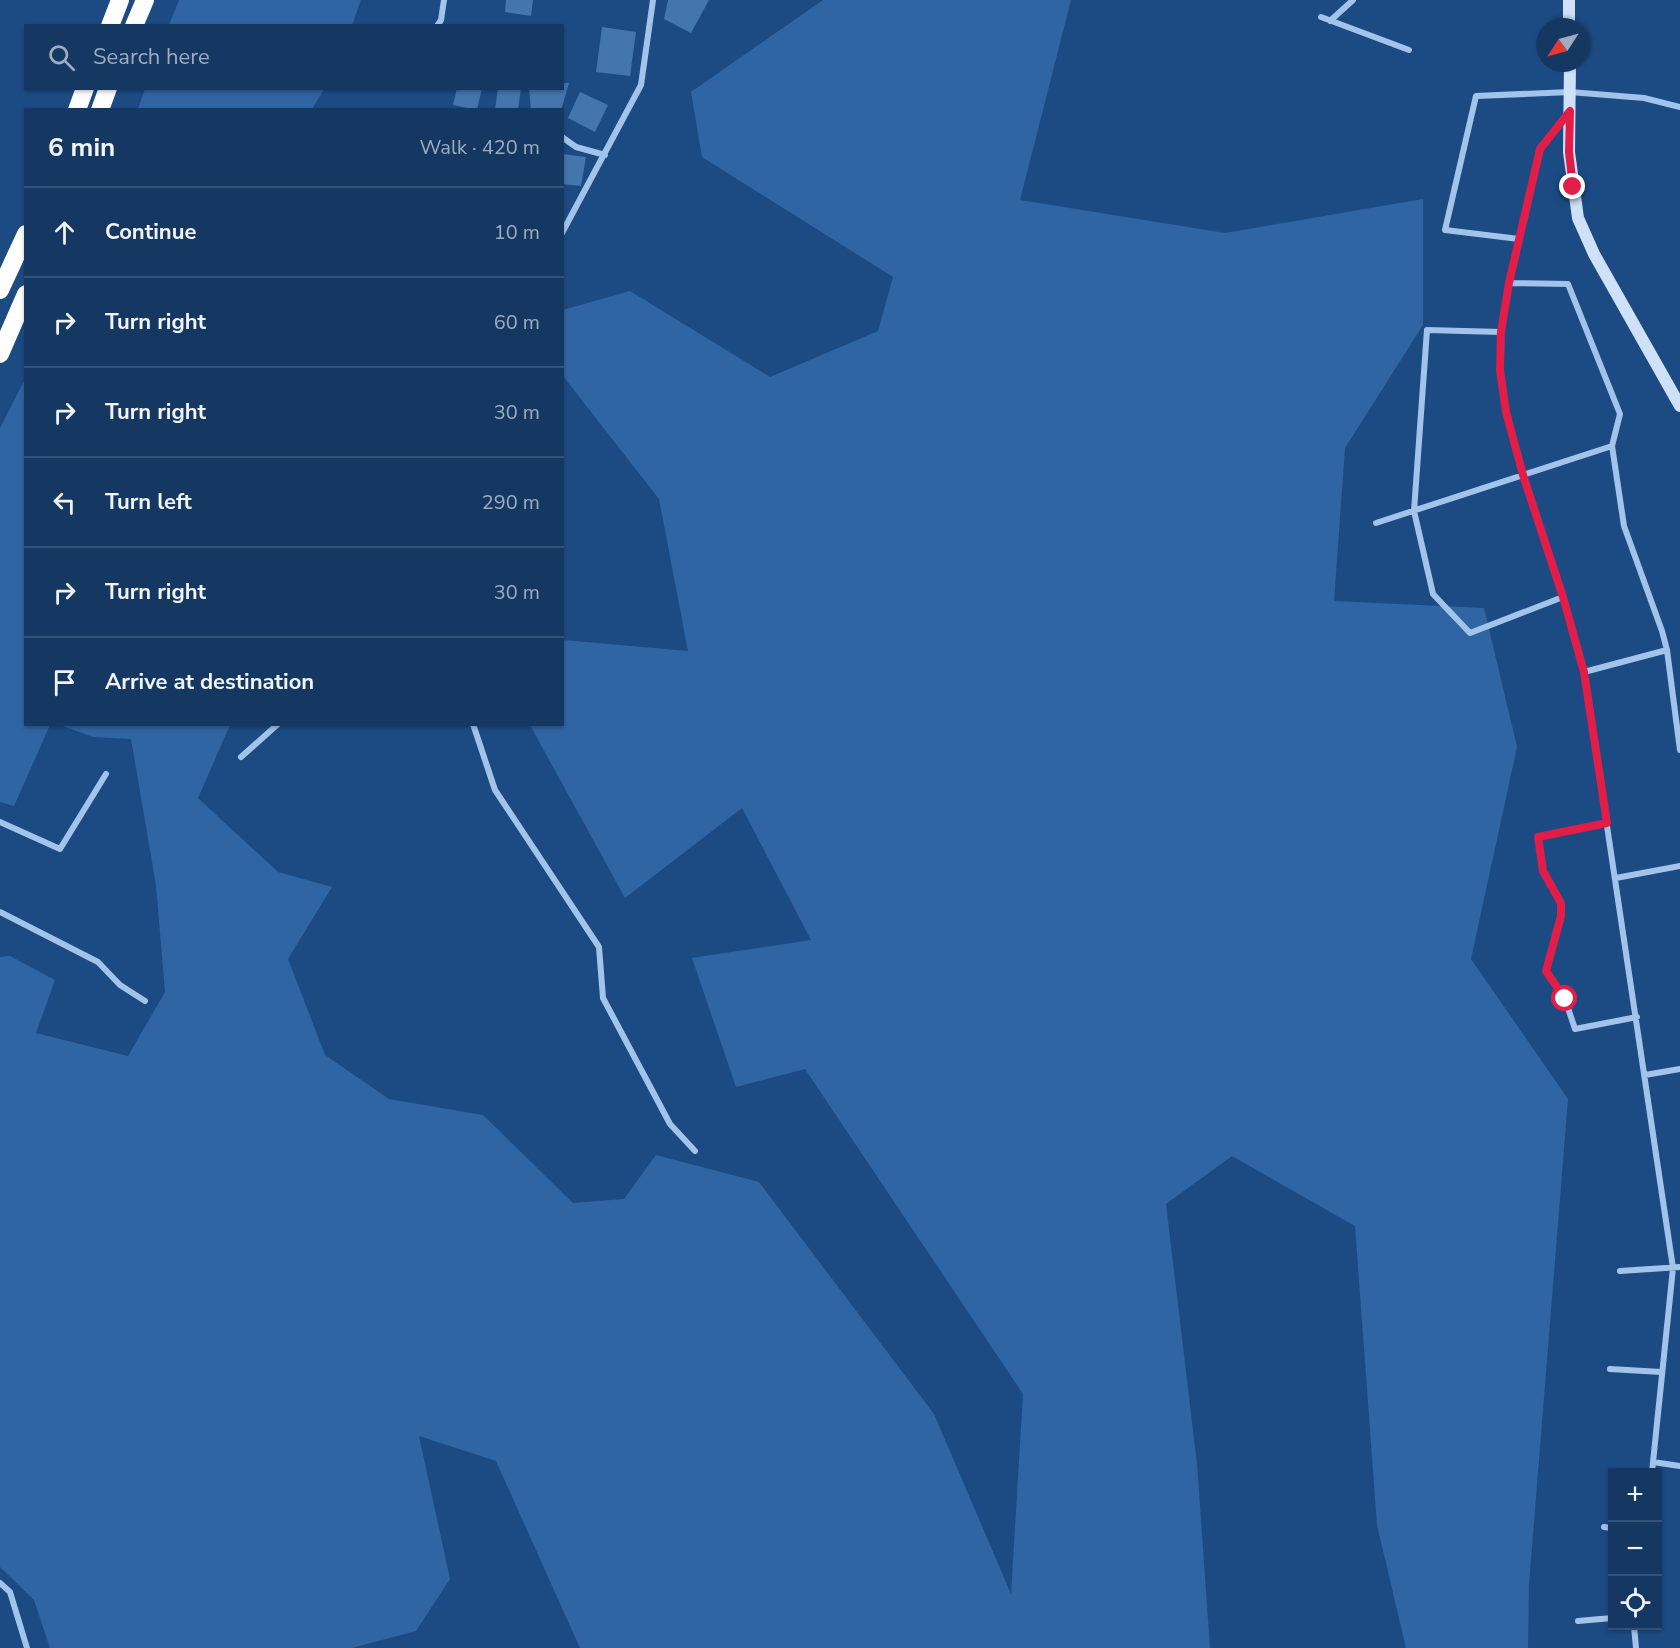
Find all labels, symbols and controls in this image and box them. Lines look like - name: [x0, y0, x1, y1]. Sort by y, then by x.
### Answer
- north arrow: [1536, 18, 1590, 72]
- search box: [24, 24, 564, 90]
- icon: search: [45, 41, 78, 74]
- text: Search here: [93, 42, 210, 72]
- text: 6 min: [48, 130, 115, 165]
- text: Walk · 420 m: [420, 134, 540, 161]
- route end: [1559, 173, 1585, 199]
- icon: ahead: [48, 216, 81, 249]
- text: Continue: [105, 217, 196, 247]
- text: 10 m: [494, 219, 540, 246]
- icon: right: [48, 306, 81, 339]
- text: Turn right: [105, 307, 206, 337]
- text: 60 m: [494, 309, 540, 336]
- icon: right: [48, 396, 81, 429]
- text: Turn right: [105, 397, 206, 427]
- text: 30 m: [494, 399, 540, 426]
- icon: left: [48, 486, 81, 519]
- text: Turn left: [105, 487, 192, 517]
- text: 290 m: [482, 489, 540, 516]
- icon: right: [48, 576, 81, 609]
- text: Turn right: [105, 577, 206, 607]
- text: 30 m: [494, 579, 540, 606]
- icon: arrive: [48, 666, 81, 699]
- text: Arrive at destination: [105, 667, 314, 697]
- route start: [1551, 985, 1577, 1011]
- map controls: [1608, 1468, 1662, 1630]
- button: +: [1608, 1468, 1662, 1522]
- button: −: [1608, 1522, 1662, 1576]
- button: locate: [1608, 1576, 1662, 1630]

